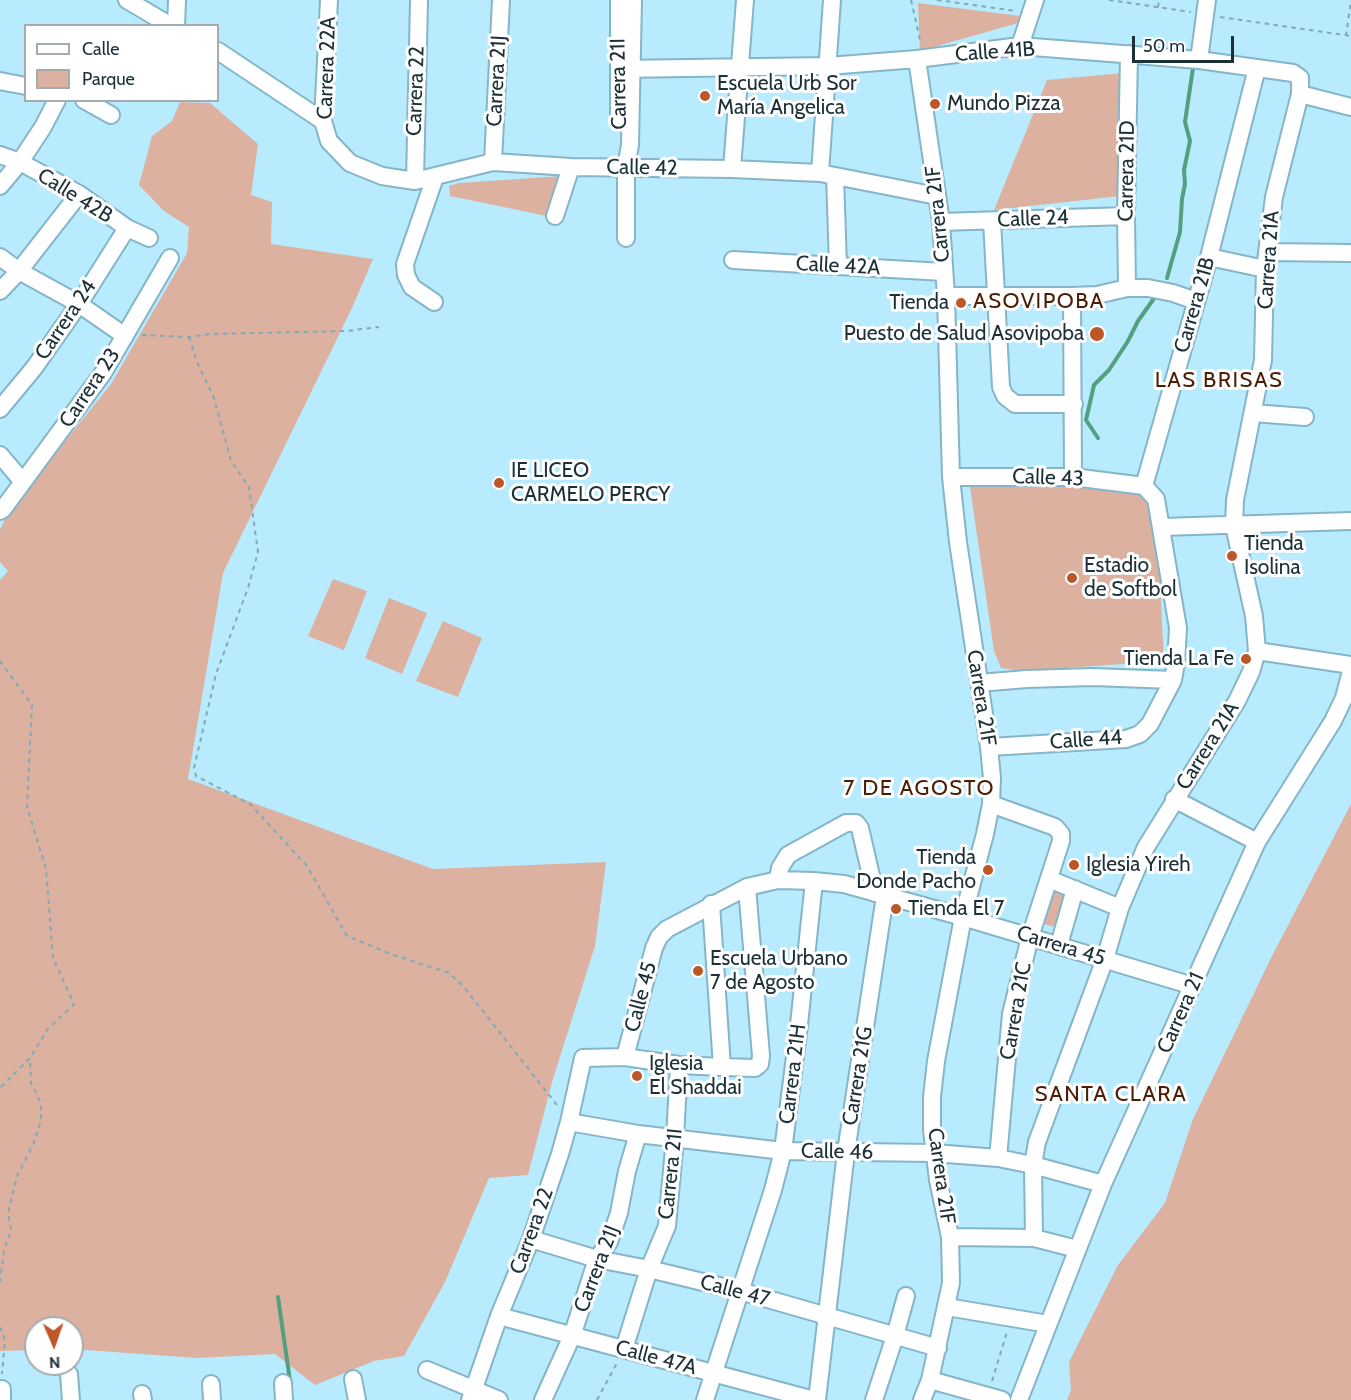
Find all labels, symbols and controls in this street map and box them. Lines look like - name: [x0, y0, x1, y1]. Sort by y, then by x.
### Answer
- street label: Carrera 22A: [313, 16, 341, 120]
- legend: [24, 24, 219, 102]
- scale bar: [1135, 24, 1237, 62]
- street label: Carrera 21J: [482, 35, 512, 127]
- text: 50 m: [1143, 35, 1185, 57]
- street label: Calle 41B: [954, 37, 1036, 67]
- text: Calle: [82, 38, 119, 60]
- street label: Carrera 21I: [606, 38, 632, 130]
- street label: Carrera 22: [402, 46, 430, 136]
- text: Parque: [82, 68, 135, 90]
- place label: Escuela Urb Sor María Angelica: [717, 71, 857, 121]
- marker: Escuela Urb Sor María Angelica: [698, 89, 712, 103]
- place label: Mundo Pizza: [947, 91, 1061, 117]
- marker: Mundo Pizza: [928, 97, 942, 111]
- street label: Carrera 21D: [1114, 120, 1140, 222]
- street label: Calle 42: [606, 155, 678, 181]
- street label: Calle 42B: [33, 163, 117, 229]
- street label: Carrera 21F: [920, 165, 956, 263]
- street label: Calle 24: [997, 205, 1069, 233]
- street label: Carrera 21A: [1253, 210, 1285, 310]
- street label: Calle 42A: [795, 251, 881, 281]
- street label: Carrera 21B: [1169, 254, 1221, 356]
- street label: Carrera 24: [30, 275, 102, 365]
- district label: ASOVIPOBA: [973, 289, 1105, 315]
- place label: Tienda: [889, 290, 949, 316]
- marker: Tienda: [954, 296, 968, 310]
- place label: Puesto de Salud Asovipoba: [844, 321, 1084, 347]
- marker: Puesto de Salud Asovipoba: [1088, 325, 1106, 343]
- street label: Carrera 23: [54, 343, 126, 433]
- district label: LAS BRISAS: [1155, 368, 1283, 394]
- place label: IE LICEO CARMELO PERCY: [511, 458, 670, 508]
- street label: Calle 43: [1012, 464, 1084, 492]
- marker: IE LICEO CARMELO PERCY: [492, 476, 506, 490]
- place label: Tienda Isolina: [1244, 531, 1304, 581]
- marker: Tienda Isolina: [1225, 549, 1239, 563]
- place label: Estadio de Softbol: [1084, 553, 1177, 603]
- marker: Estadio de Softbol: [1065, 571, 1079, 585]
- place label: Tienda La Fe: [1123, 646, 1234, 672]
- street label: Carrera 21F: [961, 648, 1001, 748]
- marker: Tienda La Fe: [1239, 652, 1253, 666]
- street label: Carrera 21A: [1171, 697, 1245, 795]
- street label: Calle 44: [1049, 725, 1123, 755]
- district label: 7 DE AGOSTO: [843, 776, 995, 802]
- place label: Tienda Donde Pacho: [856, 845, 976, 895]
- place label: Iglesia Yireh: [1086, 852, 1191, 878]
- marker: Iglesia Yireh: [1067, 858, 1081, 872]
- marker: Tienda Donde Pacho: [981, 863, 995, 877]
- place label: Tienda El 7: [908, 896, 1004, 922]
- marker: Tienda El 7: [889, 902, 903, 916]
- street label: Carrera 45: [1014, 921, 1108, 971]
- place label: Escuela Urbano 7 de Agosto: [710, 946, 848, 996]
- street label: Calle 45: [620, 959, 662, 1035]
- street label: Carrera 21C: [995, 960, 1037, 1062]
- marker: Escuela Urbano 7 de Agosto: [691, 964, 705, 978]
- street label: Carrera 21: [1152, 969, 1210, 1057]
- street label: Carrera 21H: [774, 1022, 812, 1126]
- street label: Carrera 21G: [838, 1025, 878, 1127]
- place label: Iglesia El Shaddai: [649, 1051, 742, 1101]
- marker: Iglesia El Shaddai: [630, 1069, 644, 1083]
- district label: SANTA CLARA: [1035, 1082, 1187, 1108]
- street label: Carrera 21F: [922, 1126, 960, 1226]
- street label: Carrera 21I: [654, 1127, 688, 1221]
- street label: Calle 46: [801, 1139, 873, 1165]
- street label: Carrera 22: [505, 1184, 559, 1278]
- street label: Carrera 21J: [569, 1222, 625, 1316]
- street label: Calle 47: [697, 1270, 773, 1312]
- north arrow: [24, 1316, 84, 1376]
- street label: Calle 47A: [613, 1335, 699, 1381]
- text: N: [49, 1353, 61, 1372]

